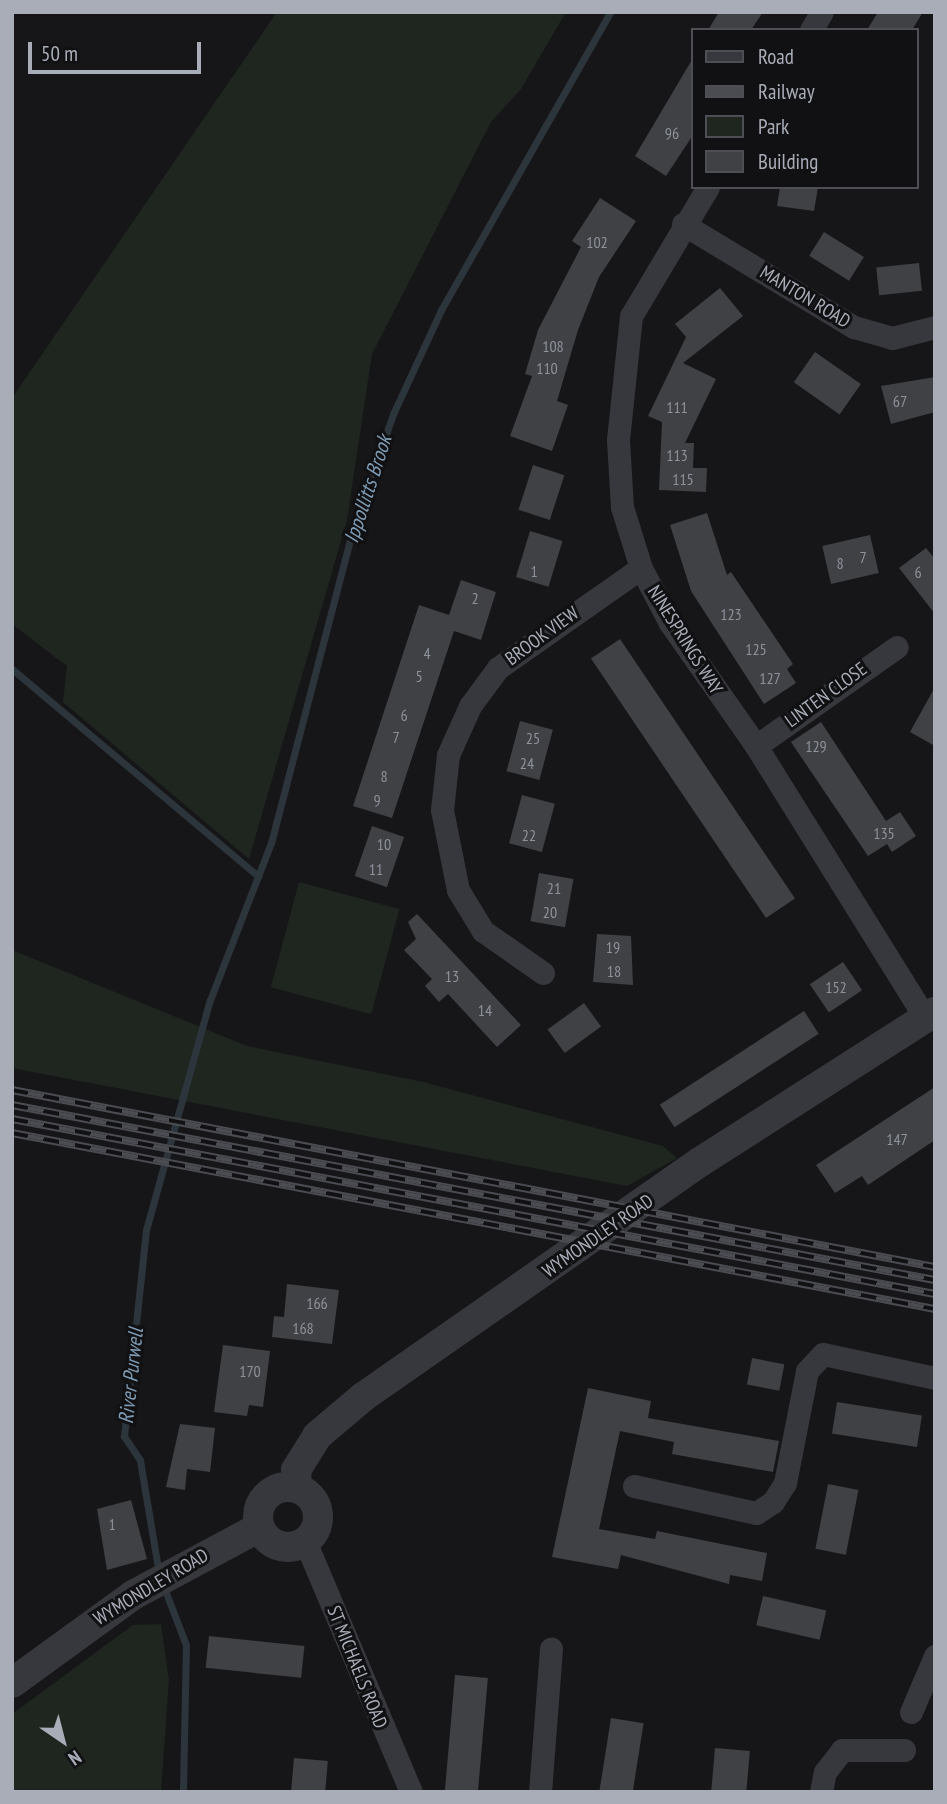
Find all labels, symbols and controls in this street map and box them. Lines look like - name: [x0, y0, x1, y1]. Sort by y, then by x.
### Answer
- scale bar: [32, 28, 205, 72]
- legend: [692, 28, 919, 189]
- text: 50 m: [41, 40, 78, 67]
- text: Road: [758, 43, 794, 70]
- text: Railway: [758, 78, 815, 105]
- text: Park: [758, 113, 789, 140]
- house number: 96: [665, 123, 679, 143]
- text: Building: [758, 148, 818, 175]
- house number: 102: [586, 232, 608, 252]
- street label: MANTON ROAD: [756, 261, 854, 333]
- house number: 108: [542, 336, 564, 356]
- house number: 110: [536, 358, 558, 378]
- house number: 67: [893, 391, 907, 411]
- house number: 111: [666, 397, 688, 417]
- water label: Ippollitts Brook: [339, 432, 397, 546]
- house number: 113: [666, 445, 688, 465]
- house number: 115: [672, 469, 694, 489]
- house number: 7: [859, 547, 867, 567]
- house number: 8: [836, 553, 844, 573]
- house number: 1: [530, 561, 538, 581]
- house number: 6: [914, 562, 922, 582]
- street label: NINESPRINGS WAY: [643, 581, 727, 699]
- house number: 2: [471, 588, 479, 608]
- street label: BROOK VIEW: [501, 602, 583, 670]
- house number: 123: [720, 604, 742, 624]
- house number: 125: [745, 639, 767, 659]
- house number: 4: [423, 643, 431, 663]
- street label: LINTEN CLOSE: [781, 658, 871, 732]
- house number: 5: [415, 666, 423, 686]
- house number: 127: [759, 668, 781, 688]
- house number: 6: [400, 705, 408, 725]
- house number: 7: [392, 727, 400, 747]
- house number: 25: [526, 728, 540, 748]
- house number: 129: [805, 736, 827, 756]
- house number: 24: [520, 753, 534, 773]
- house number: 8: [380, 766, 388, 786]
- house number: 9: [373, 790, 381, 810]
- house number: 135: [873, 823, 895, 843]
- house number: 22: [522, 825, 536, 845]
- house number: 10: [377, 834, 391, 854]
- house number: 11: [369, 859, 383, 879]
- house number: 21: [547, 878, 561, 898]
- house number: 20: [543, 902, 557, 922]
- house number: 19: [606, 937, 620, 957]
- house number: 18: [607, 961, 621, 981]
- house number: 13: [445, 966, 459, 986]
- house number: 152: [825, 977, 847, 997]
- house number: 14: [478, 1000, 492, 1020]
- house number: 147: [886, 1129, 908, 1149]
- street label: WYMONDLEY ROAD: [538, 1189, 658, 1283]
- house number: 166: [306, 1293, 328, 1313]
- house number: 168: [292, 1318, 314, 1338]
- water label: River Purwell: [113, 1327, 149, 1425]
- house number: 170: [239, 1361, 261, 1381]
- house number: 1: [108, 1514, 116, 1534]
- street label: WYMONDLEY ROAD: [89, 1544, 213, 1630]
- street label: ST MICHAELS ROAD: [322, 1602, 392, 1732]
- north arrow: [28, 1706, 98, 1776]
- text: N: [64, 1745, 86, 1771]

